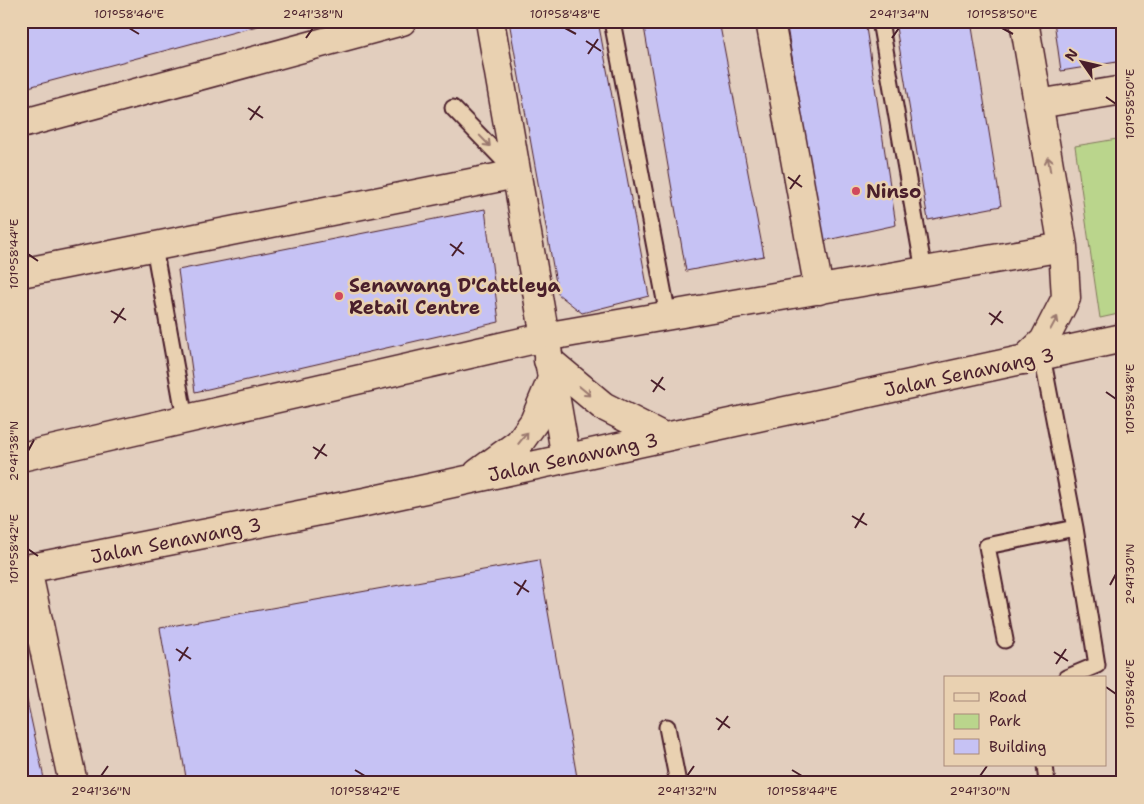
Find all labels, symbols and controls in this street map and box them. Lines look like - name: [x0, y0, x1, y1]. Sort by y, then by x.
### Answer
- text: 101°58'46"E: [94, 6, 164, 22]
- text: 2°41'38"N: [283, 6, 343, 22]
- text: 101°58'48"E: [530, 6, 600, 22]
- text: 2°41'34"N: [869, 6, 929, 22]
- text: 101°58'50"E: [967, 6, 1037, 22]
- north arrow: [1056, 38, 1106, 88]
- text: N: [1061, 45, 1082, 64]
- text: 101°58'50"E: [1122, 69, 1138, 139]
- one-way arrow: [479, 135, 491, 147]
- one-way arrow: [1043, 157, 1053, 173]
- place label: Ninso: [866, 179, 921, 204]
- marker: Ninso: [850, 185, 862, 197]
- text: 101°58'44"E: [6, 219, 22, 289]
- place label: Senawang D'Cattleya Retail Centre: [349, 273, 561, 320]
- marker: Senawang D'Cattleya Retail Centre: [333, 290, 345, 302]
- one-way arrow: [1049, 315, 1059, 330]
- street label: Jalan Senawang 3: [882, 342, 1056, 403]
- text: 101°58'48"E: [1122, 364, 1138, 434]
- one-way arrow: [579, 386, 592, 397]
- text: 2°41'38"N: [6, 421, 22, 481]
- street label: Jalan Senawang 3: [486, 427, 660, 488]
- one-way arrow: [517, 431, 528, 444]
- street label: Jalan Senawang 3: [89, 512, 264, 569]
- text: 101°58'42"E: [6, 514, 22, 584]
- text: 2°41'30"N: [1122, 544, 1138, 604]
- text: 101°58'46"E: [1122, 659, 1138, 729]
- legend: [944, 676, 1106, 766]
- text: Road: [989, 687, 1027, 707]
- text: Park: [989, 711, 1021, 731]
- text: Building: [989, 737, 1046, 757]
- text: 2°41'36"N: [71, 783, 131, 799]
- text: 101°58'42"E: [330, 783, 400, 799]
- text: 2°41'32"N: [657, 783, 717, 799]
- text: 101°58'44"E: [767, 783, 837, 799]
- text: 2°41'30"N: [950, 783, 1010, 799]

